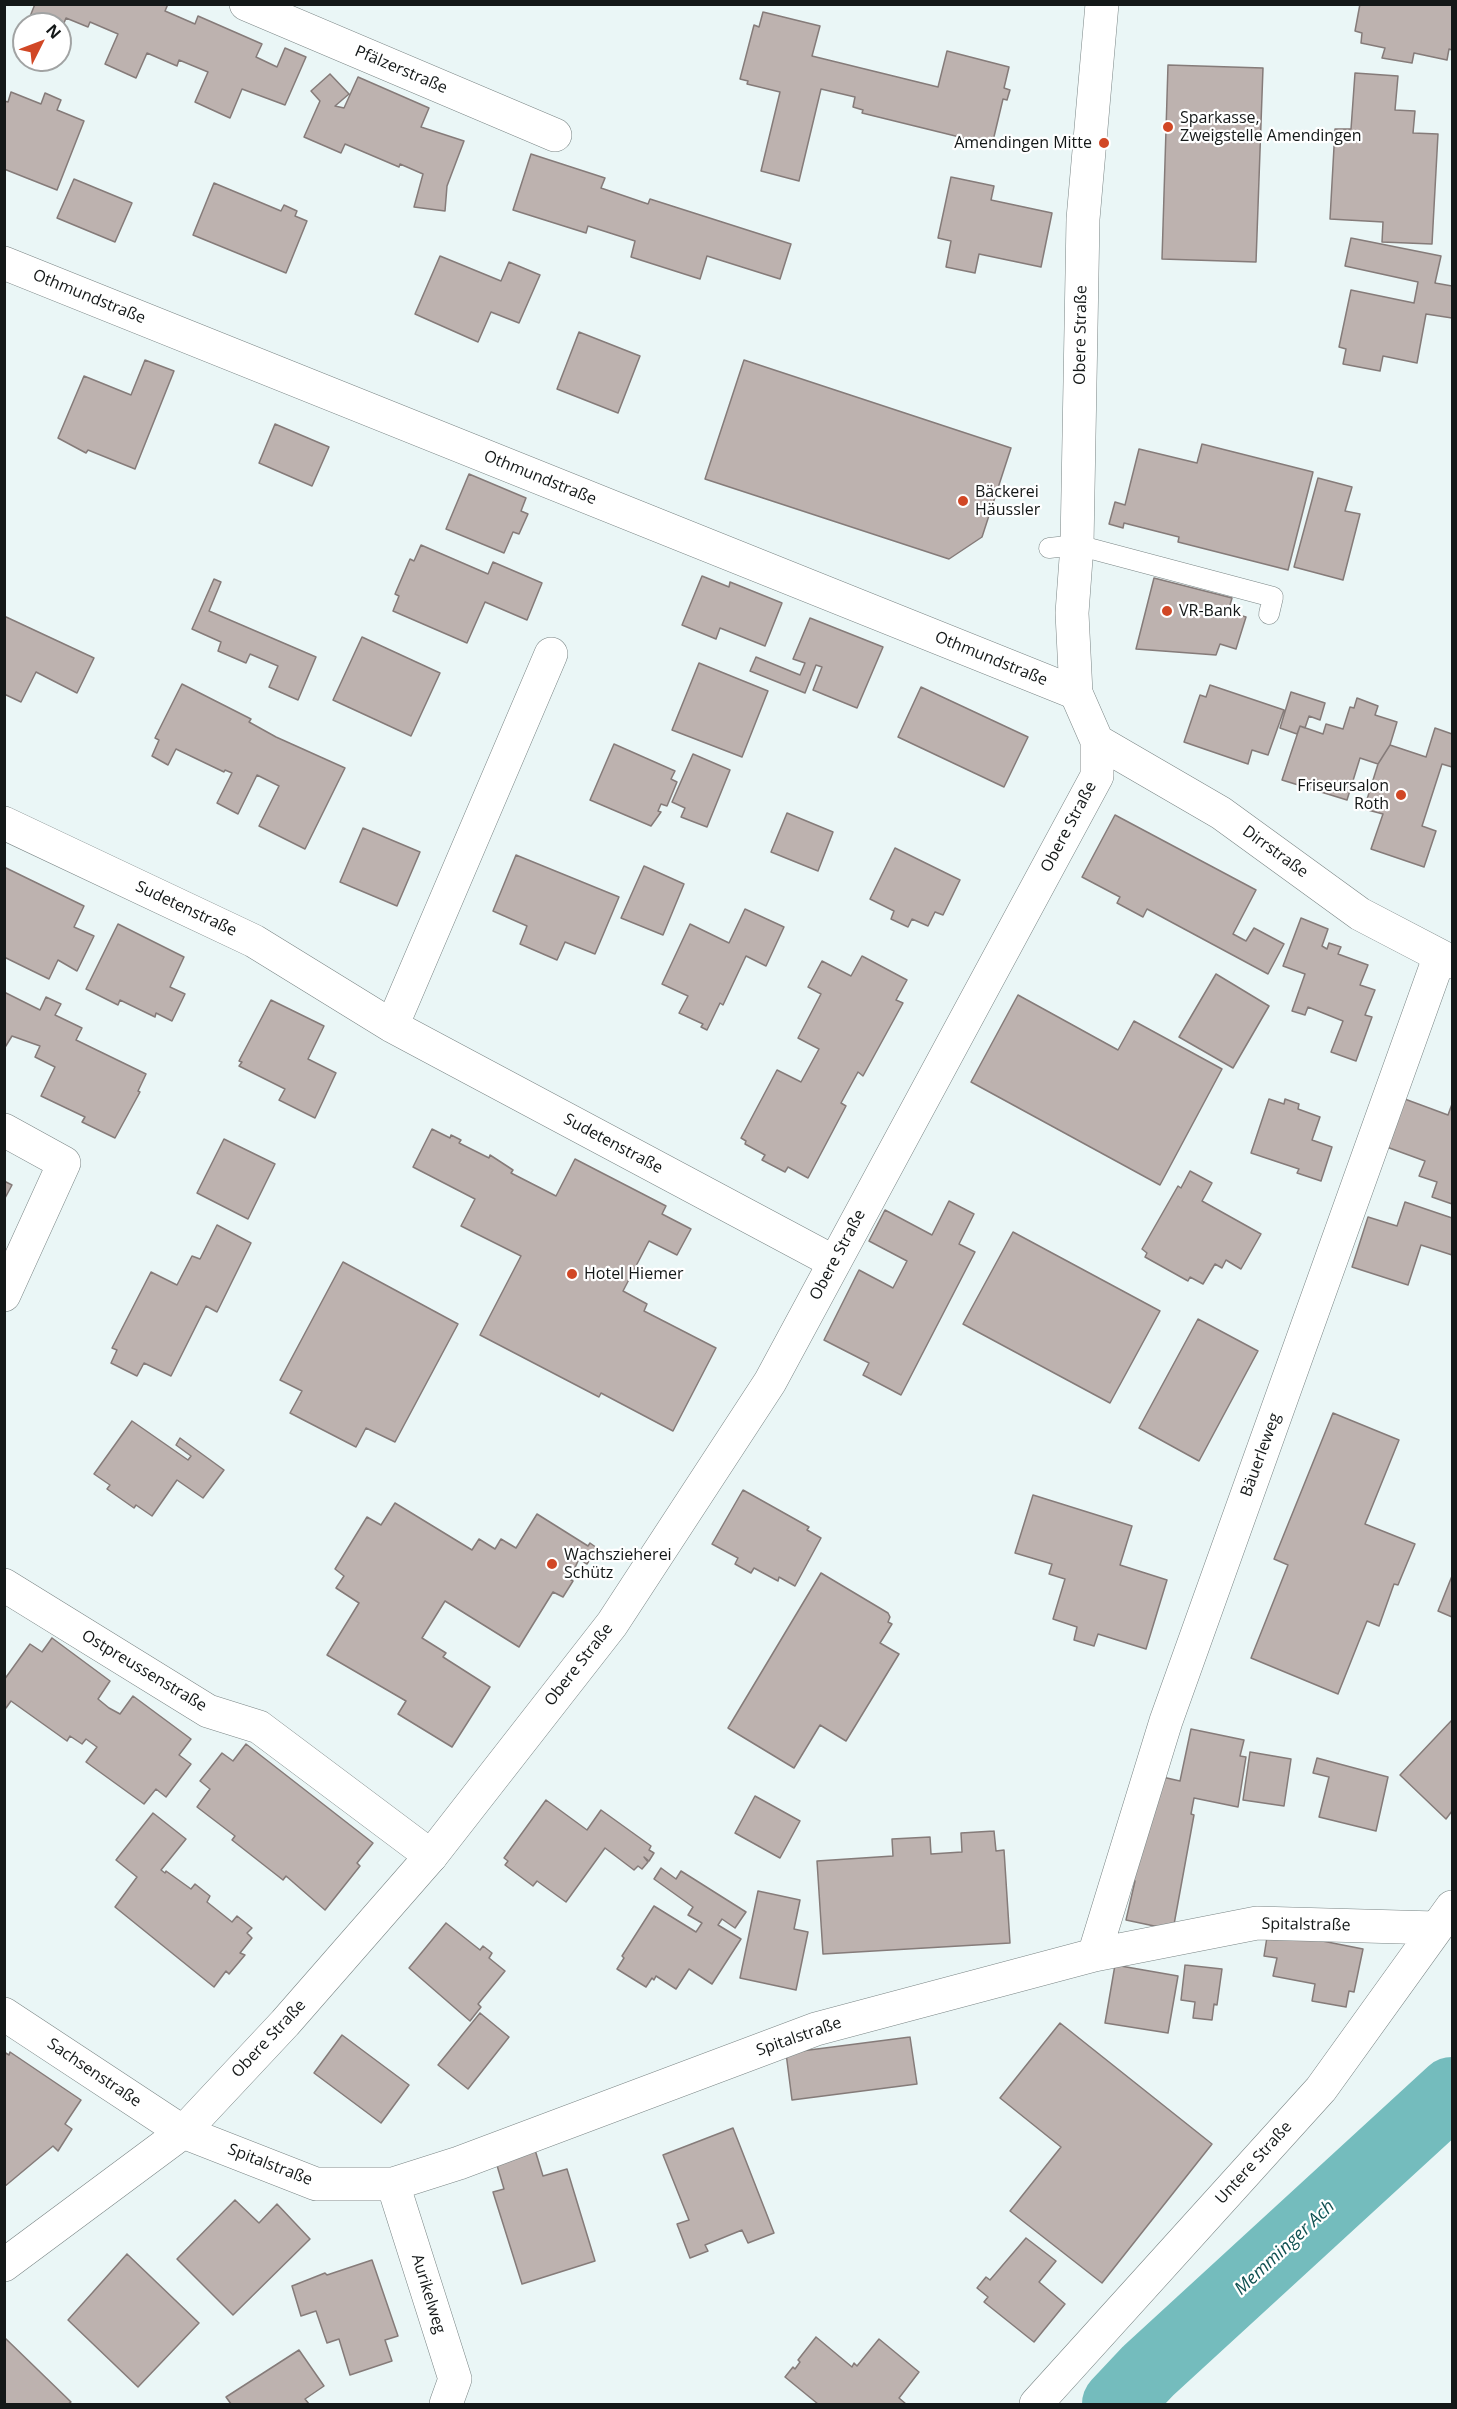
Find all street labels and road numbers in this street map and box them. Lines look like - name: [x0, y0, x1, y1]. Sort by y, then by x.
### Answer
- street label: Pfälzerstraße: [352, 42, 450, 98]
- street label: Othmundstraße: [30, 266, 148, 328]
- street label: Obere Straße: [1071, 285, 1091, 385]
- street label: Othmundstraße: [481, 447, 599, 509]
- street label: Othmundstraße: [932, 628, 1050, 690]
- street label: Obere Straße: [1037, 778, 1101, 876]
- street label: Dirrstraße: [1238, 822, 1312, 882]
- street label: Sudetenstraße: [132, 877, 240, 941]
- street label: Sudetenstraße: [560, 1110, 666, 1178]
- street label: Obere Straße: [806, 1206, 870, 1304]
- street label: Bäuerleweg: [1237, 1411, 1285, 1499]
- street label: Obere Straße: [541, 1620, 617, 1710]
- street label: Ostpreussenstraße: [78, 1626, 210, 1716]
- street label: Spitalstraße: [1261, 1915, 1351, 1935]
- street label: Obere Straße: [228, 1996, 310, 2082]
- street label: Spitalstraße: [754, 2013, 844, 2061]
- street label: Sachsenstraße: [43, 2034, 145, 2112]
- street label: Untere Straße: [1212, 2118, 1296, 2208]
- street label: Spitalstraße: [225, 2140, 315, 2190]
- street label: Aurikelweg: [407, 2252, 449, 2336]

